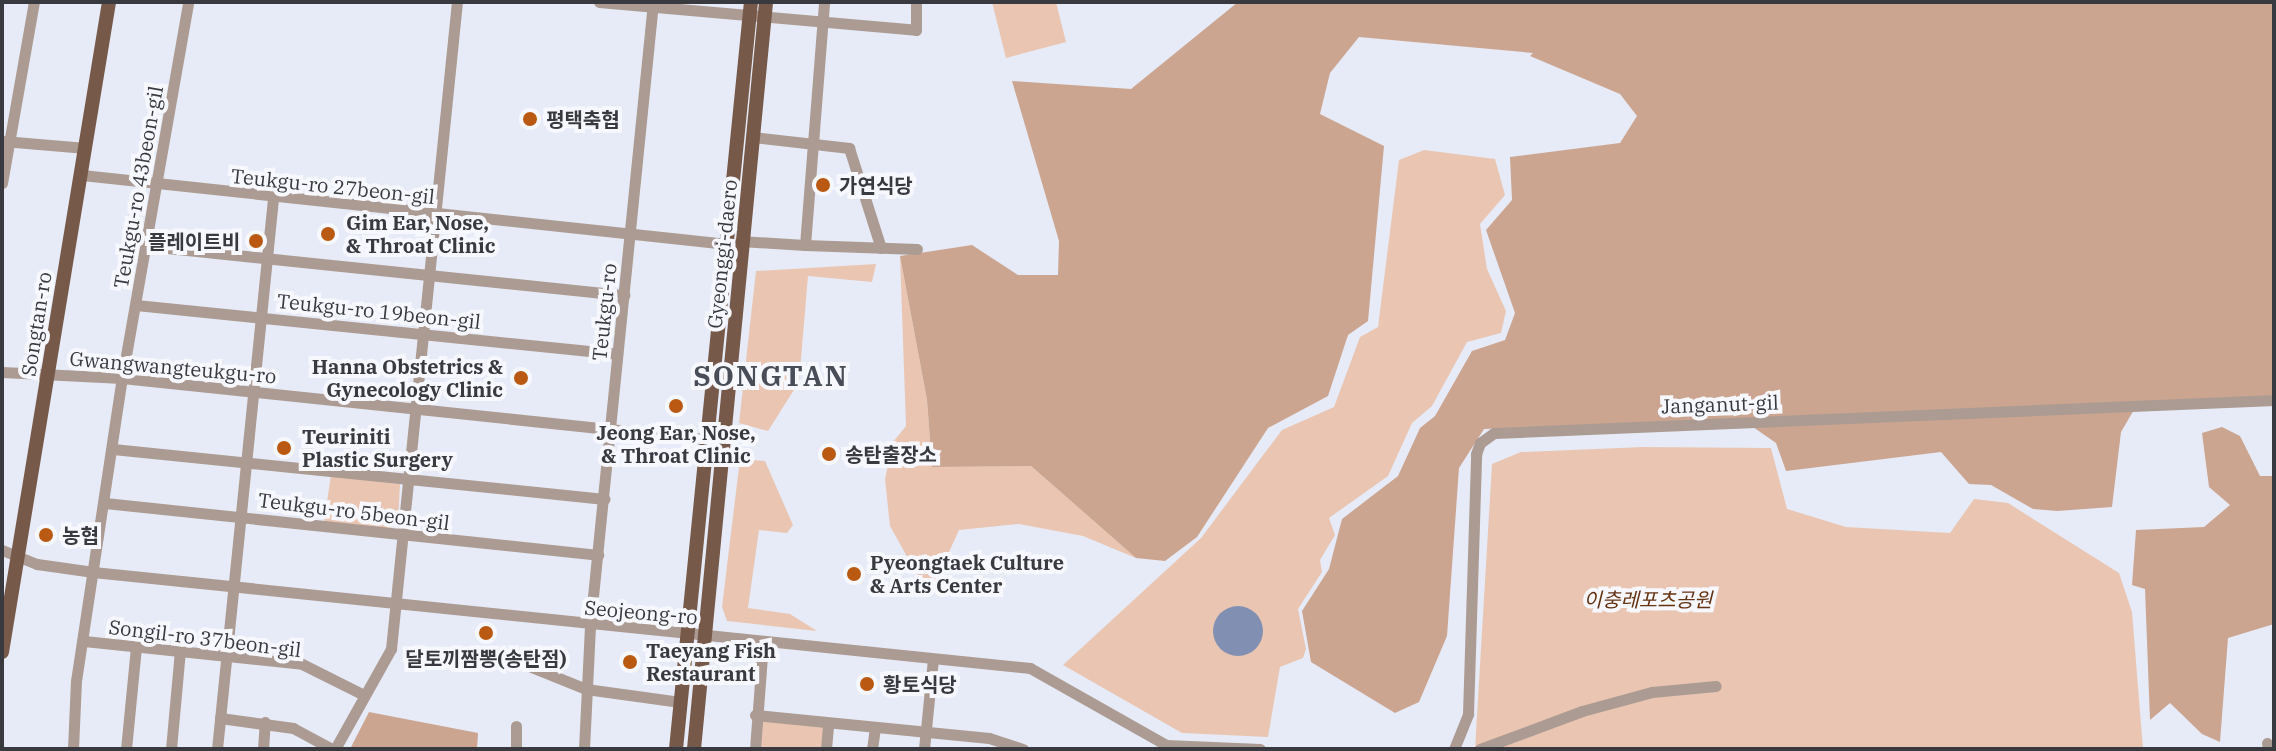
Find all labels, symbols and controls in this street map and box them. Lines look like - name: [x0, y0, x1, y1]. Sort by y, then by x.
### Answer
- street label: Teukgu-ro 43beon-gil: [108, 84, 168, 290]
- place label: 평택축협: [546, 107, 620, 131]
- marker: 평택축협: [521, 110, 539, 128]
- street label: Teukgu-ro 27beon-gil: [230, 163, 436, 209]
- place label: 가연식당: [839, 173, 913, 197]
- marker: 가연식당: [814, 176, 832, 194]
- street label: Gyeonggi-daero: [702, 178, 742, 330]
- place label: Gim Ear, Nose, & Throat Clinic: [346, 210, 495, 257]
- marker: Gim Ear, Nose, & Throat Clinic: [317, 223, 339, 245]
- place label: 플레이트비: [148, 229, 240, 253]
- marker: 플레이트비: [247, 232, 265, 250]
- street label: Teukgu-ro: [587, 262, 621, 362]
- street label: Songtan-ro: [16, 270, 56, 378]
- street label: Teukgu-ro 19beon-gil: [276, 288, 482, 334]
- street label: Gwangwangteukgu-ro: [69, 346, 277, 388]
- place label: Hanna Obstetrics & Gynecology Clinic: [312, 354, 503, 401]
- district label: SONGTAN: [693, 359, 849, 393]
- marker: Hanna Obstetrics & Gynecology Clinic: [510, 367, 532, 389]
- street label: Janganut-gil: [1661, 390, 1779, 418]
- marker: Jeong Ear, Nose, & Throat Clinic: [665, 395, 687, 417]
- place label: Jeong Ear, Nose, & Throat Clinic: [596, 420, 756, 467]
- place label: Teuriniti Plastic Surgery: [302, 424, 453, 471]
- marker: Teuriniti Plastic Surgery: [273, 437, 295, 459]
- place label: 송탄출장소: [845, 442, 937, 466]
- marker: 송탄출장소: [820, 445, 838, 463]
- street label: Teukgu-ro 5beon-gil: [257, 487, 451, 535]
- place label: 농협: [62, 523, 99, 547]
- marker: 농협: [37, 526, 55, 544]
- place label: Pyeongtaek Culture & Arts Center: [870, 550, 1064, 597]
- marker: Pyeongtaek Culture & Arts Center: [845, 565, 863, 583]
- park label: 이충레포츠공원: [1584, 587, 1712, 611]
- street label: Seojeong-ro: [583, 595, 699, 629]
- street label: Songil-ro 37beon-gil: [107, 614, 303, 662]
- marker: 달토끼짬뽕(송탄점): [477, 624, 495, 642]
- place label: Taeyang Fish Restaurant: [646, 638, 776, 685]
- place label: 달토끼짬뽕(송탄점): [405, 646, 567, 670]
- marker: Taeyang Fish Restaurant: [621, 653, 639, 671]
- place label: 황토식당: [883, 672, 957, 696]
- marker: 황토식당: [858, 675, 876, 693]

